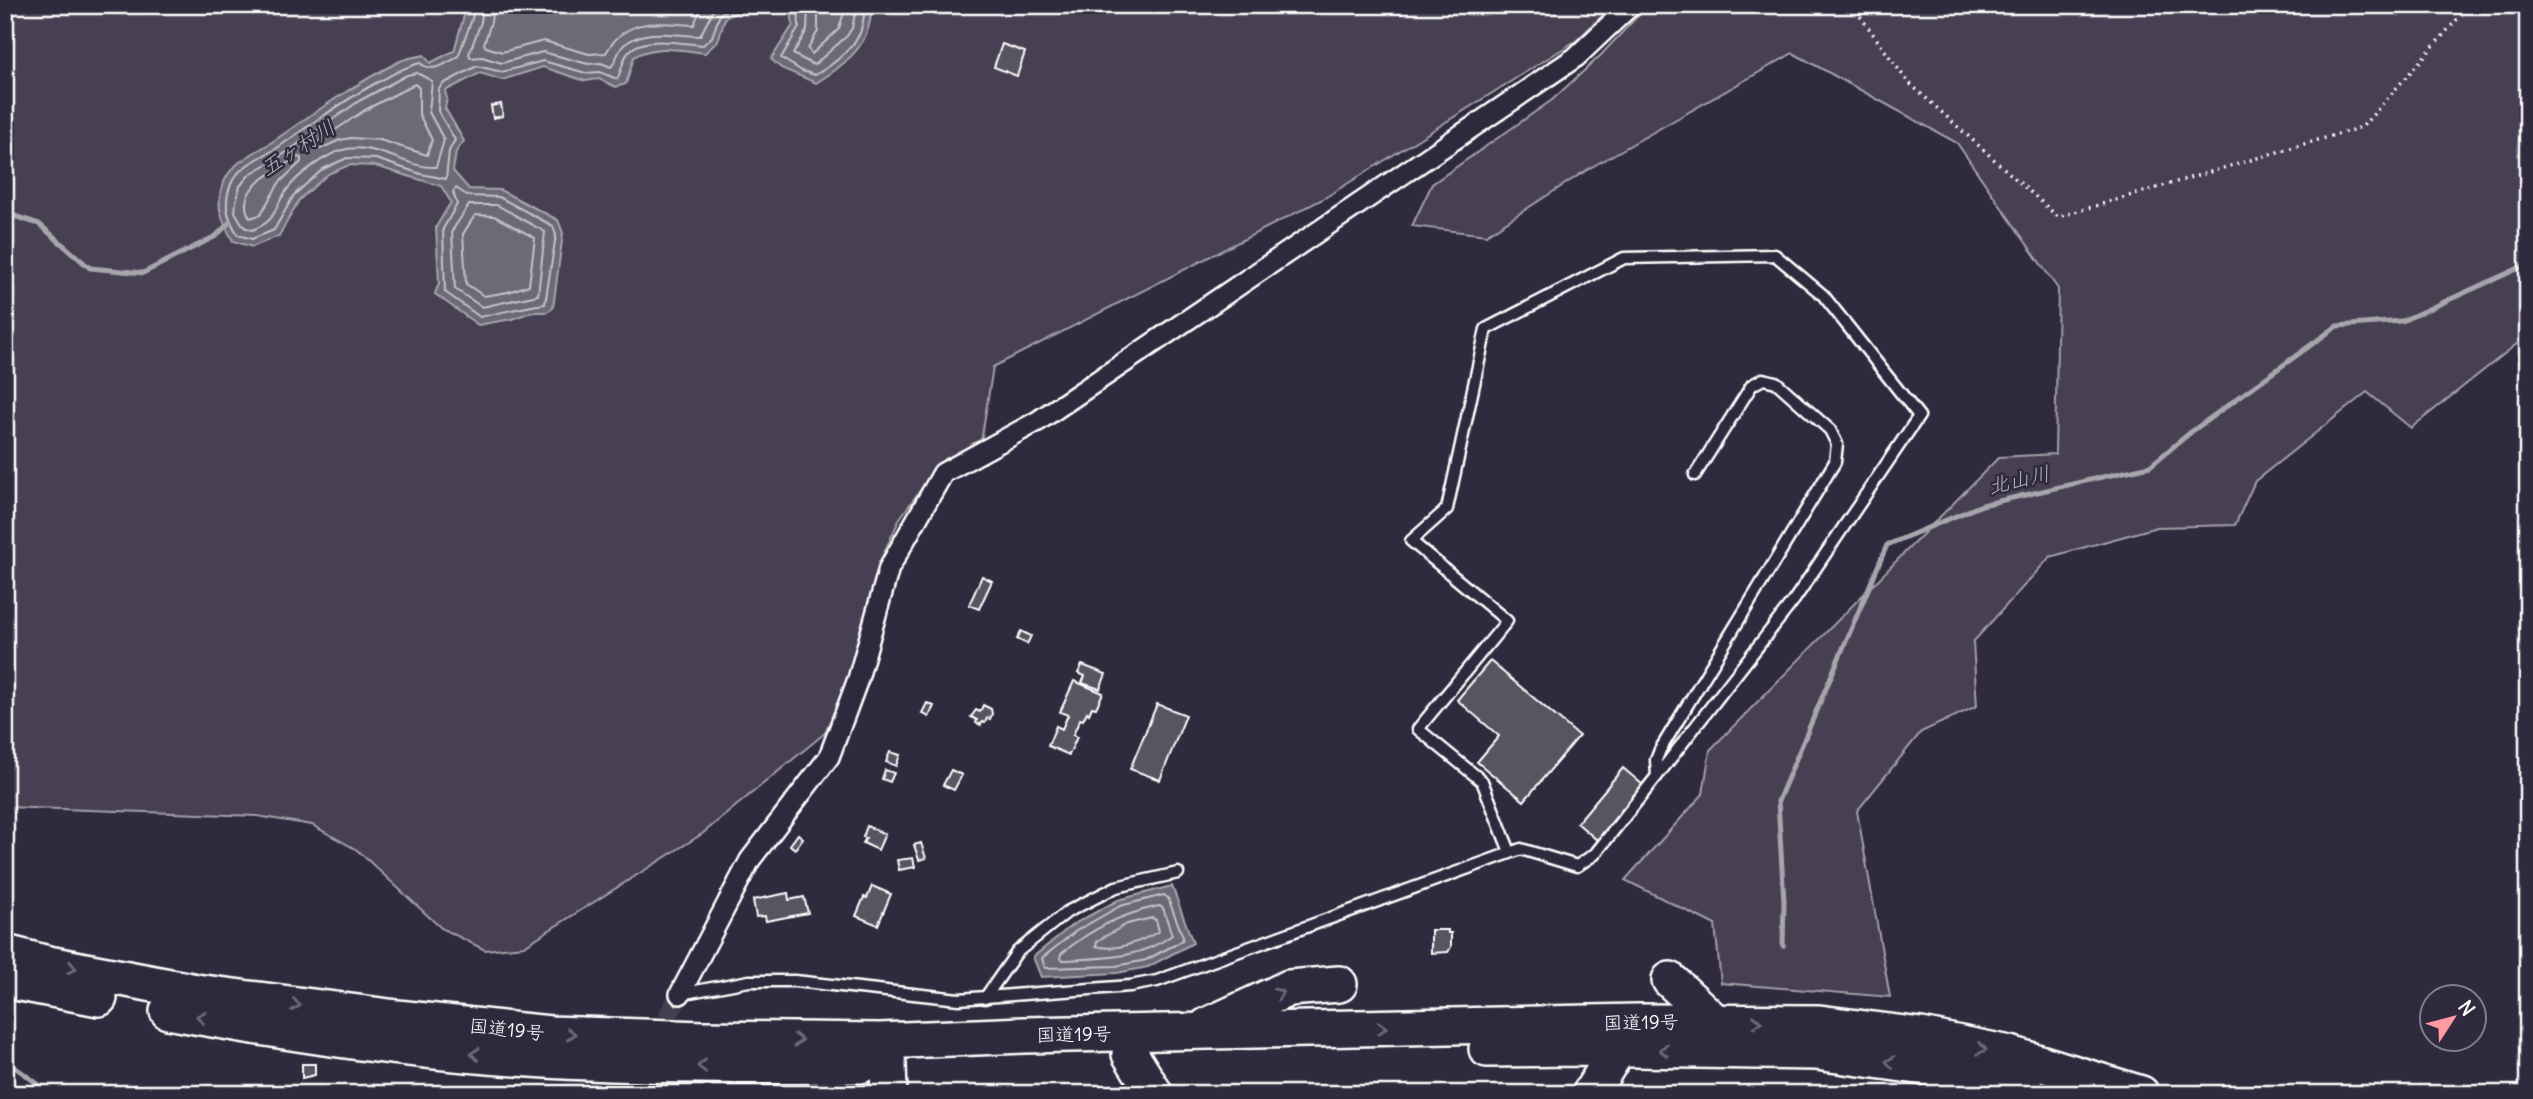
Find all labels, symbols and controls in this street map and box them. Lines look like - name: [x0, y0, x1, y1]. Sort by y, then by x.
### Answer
- water label: 五ヶ村川: [255, 113, 340, 182]
- water label: 北山川: [1985, 459, 2053, 500]
- one-way arrow: [66, 960, 78, 975]
- north arrow: [2418, 984, 2488, 1054]
- one-way arrow: [1272, 987, 1284, 1001]
- text: N: [2453, 996, 2480, 1020]
- one-way arrow: [290, 997, 302, 1012]
- street label: 国道19号: [1603, 1009, 1679, 1035]
- one-way arrow: [196, 1010, 207, 1025]
- street label: 国道19号: [468, 1013, 546, 1045]
- one-way arrow: [1752, 1014, 1763, 1030]
- one-way arrow: [1378, 1020, 1388, 1036]
- street label: 国道19号: [1036, 1021, 1112, 1047]
- one-way arrow: [566, 1027, 577, 1042]
- one-way arrow: [793, 1033, 804, 1048]
- one-way arrow: [1976, 1040, 1988, 1055]
- one-way arrow: [1658, 1042, 1669, 1057]
- one-way arrow: [469, 1047, 480, 1062]
- one-way arrow: [1884, 1055, 1896, 1070]
- one-way arrow: [697, 1058, 707, 1074]

